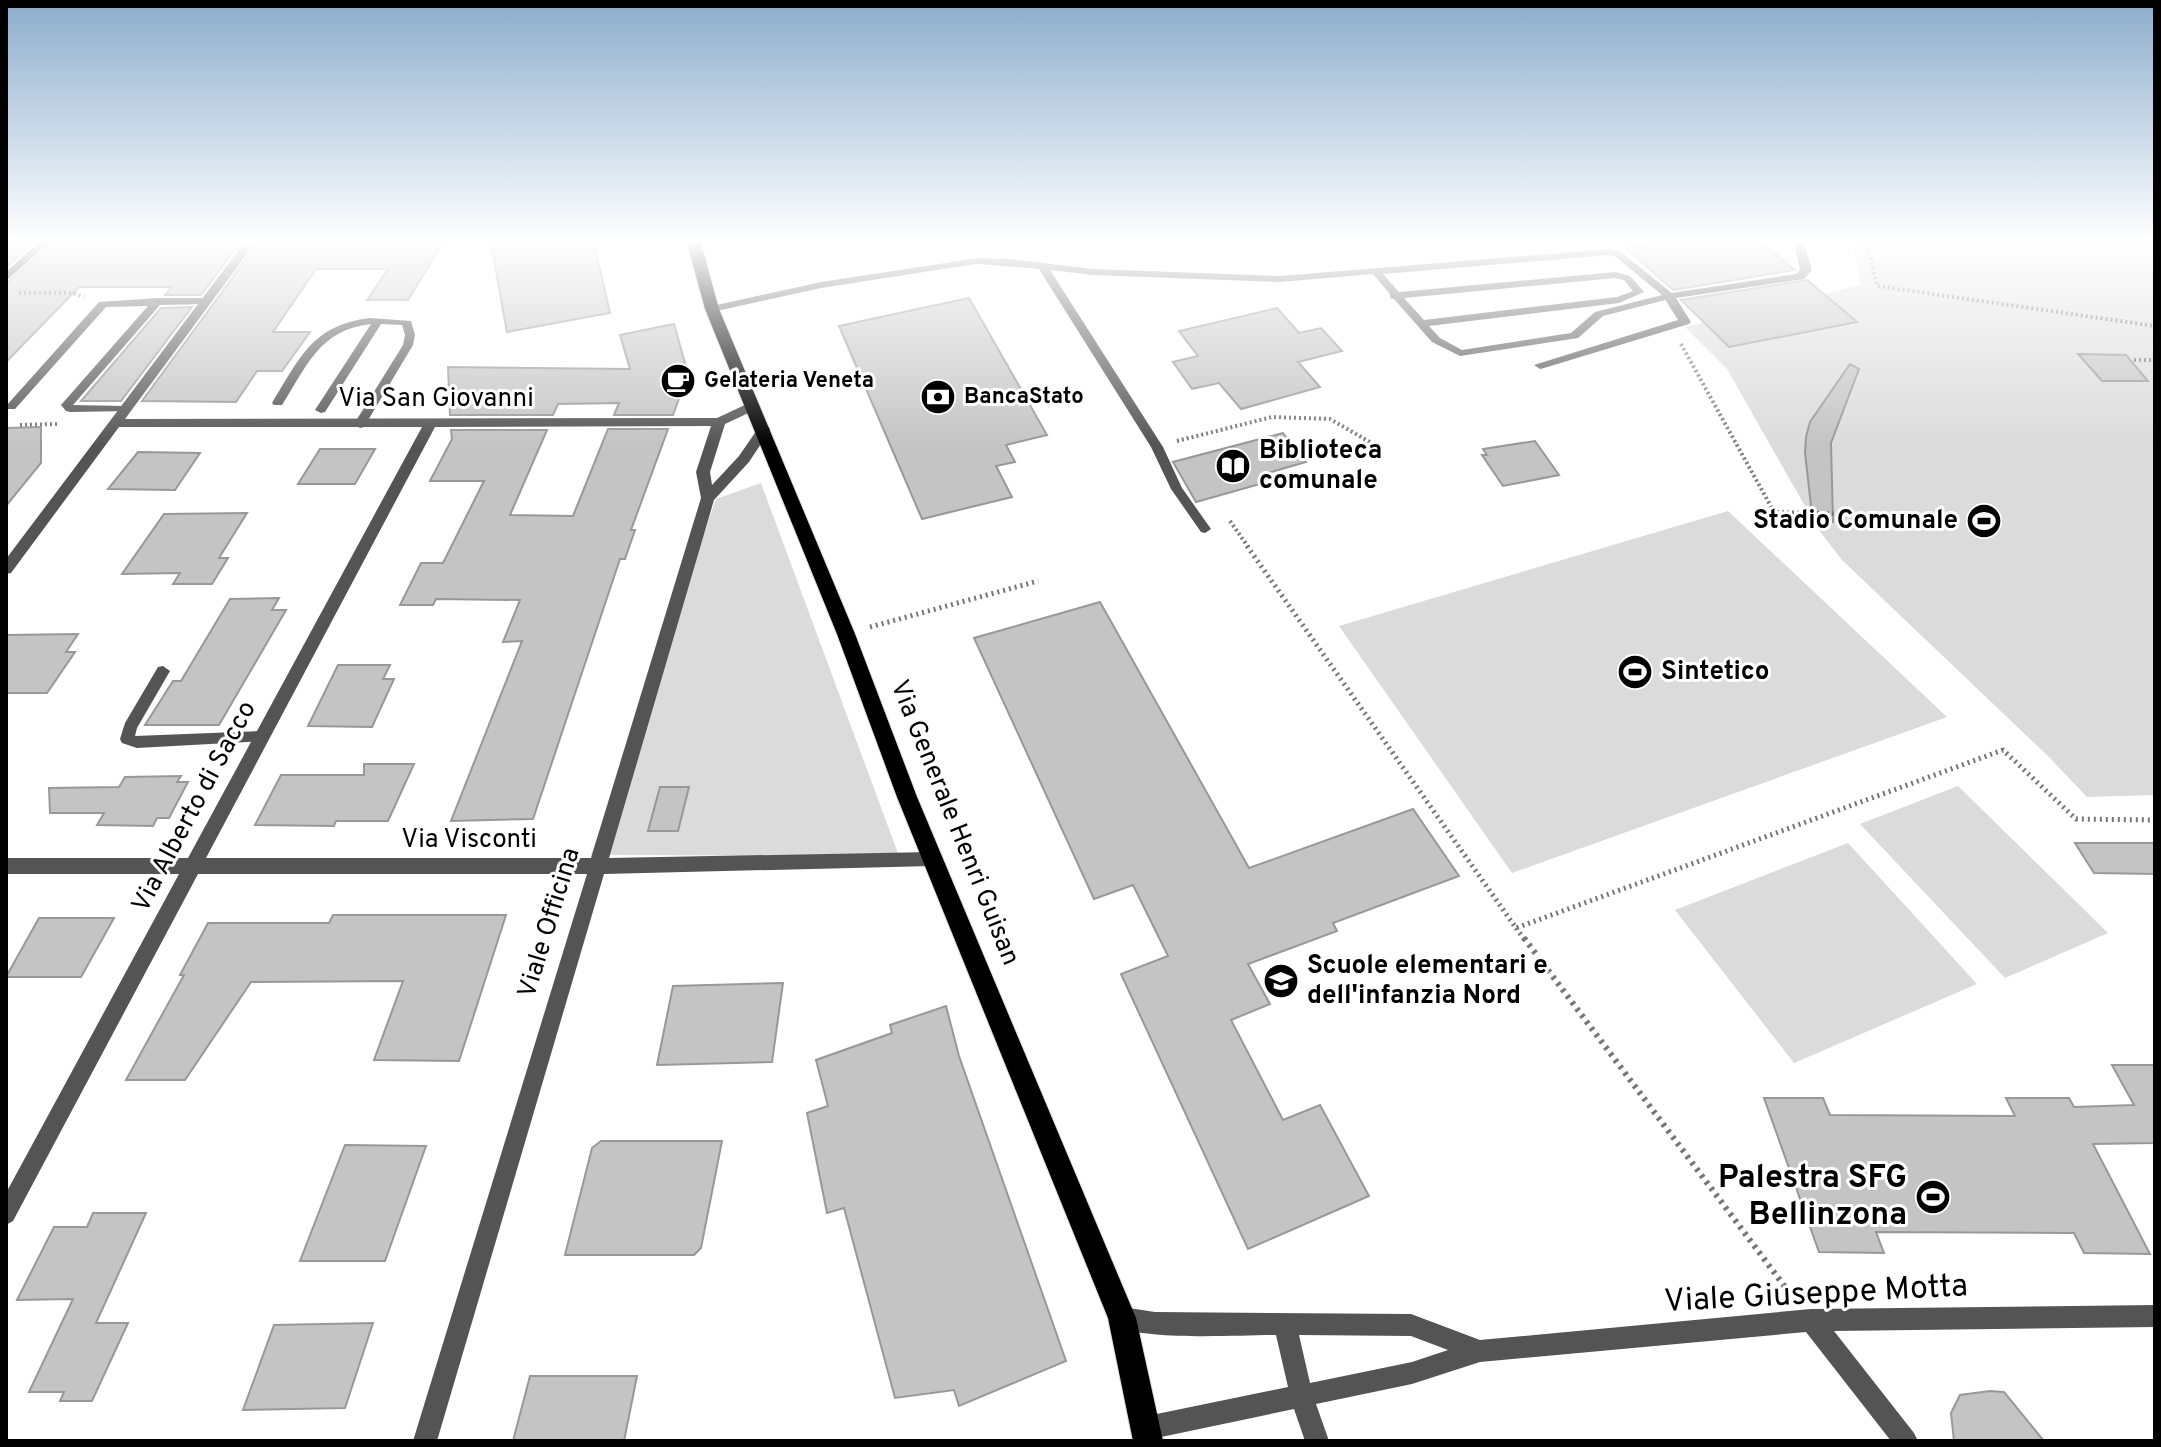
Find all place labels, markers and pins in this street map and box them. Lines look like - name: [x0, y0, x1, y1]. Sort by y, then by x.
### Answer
- cafe icon: Gelateria Veneta: [659, 362, 697, 400]
- place label: Gelateria Veneta: [704, 368, 874, 395]
- bank icon: BancaStato: [919, 378, 957, 416]
- place label: BancaStato: [964, 384, 1084, 411]
- place label: Biblioteca comunale: [1259, 435, 1382, 498]
- library icon: Biblioteca comunale: [1214, 447, 1252, 485]
- sports icon: Stadio Comunale: [1965, 502, 2003, 540]
- place label: Stadio Comunale: [1753, 505, 1958, 538]
- sports icon: Sintetico: [1616, 653, 1654, 691]
- place label: Sintetico: [1661, 656, 1770, 689]
- place label: Scuole elementari e dell'infanzia Nord: [1307, 950, 1548, 1013]
- school or university icon: Scuole elementari e dell'infanzia Nord: [1262, 962, 1300, 1000]
- place label: Palestra SFG Bellinzona: [1718, 1159, 1907, 1236]
- sports icon: Palestra SFG Bellinzona: [1914, 1178, 1952, 1216]

